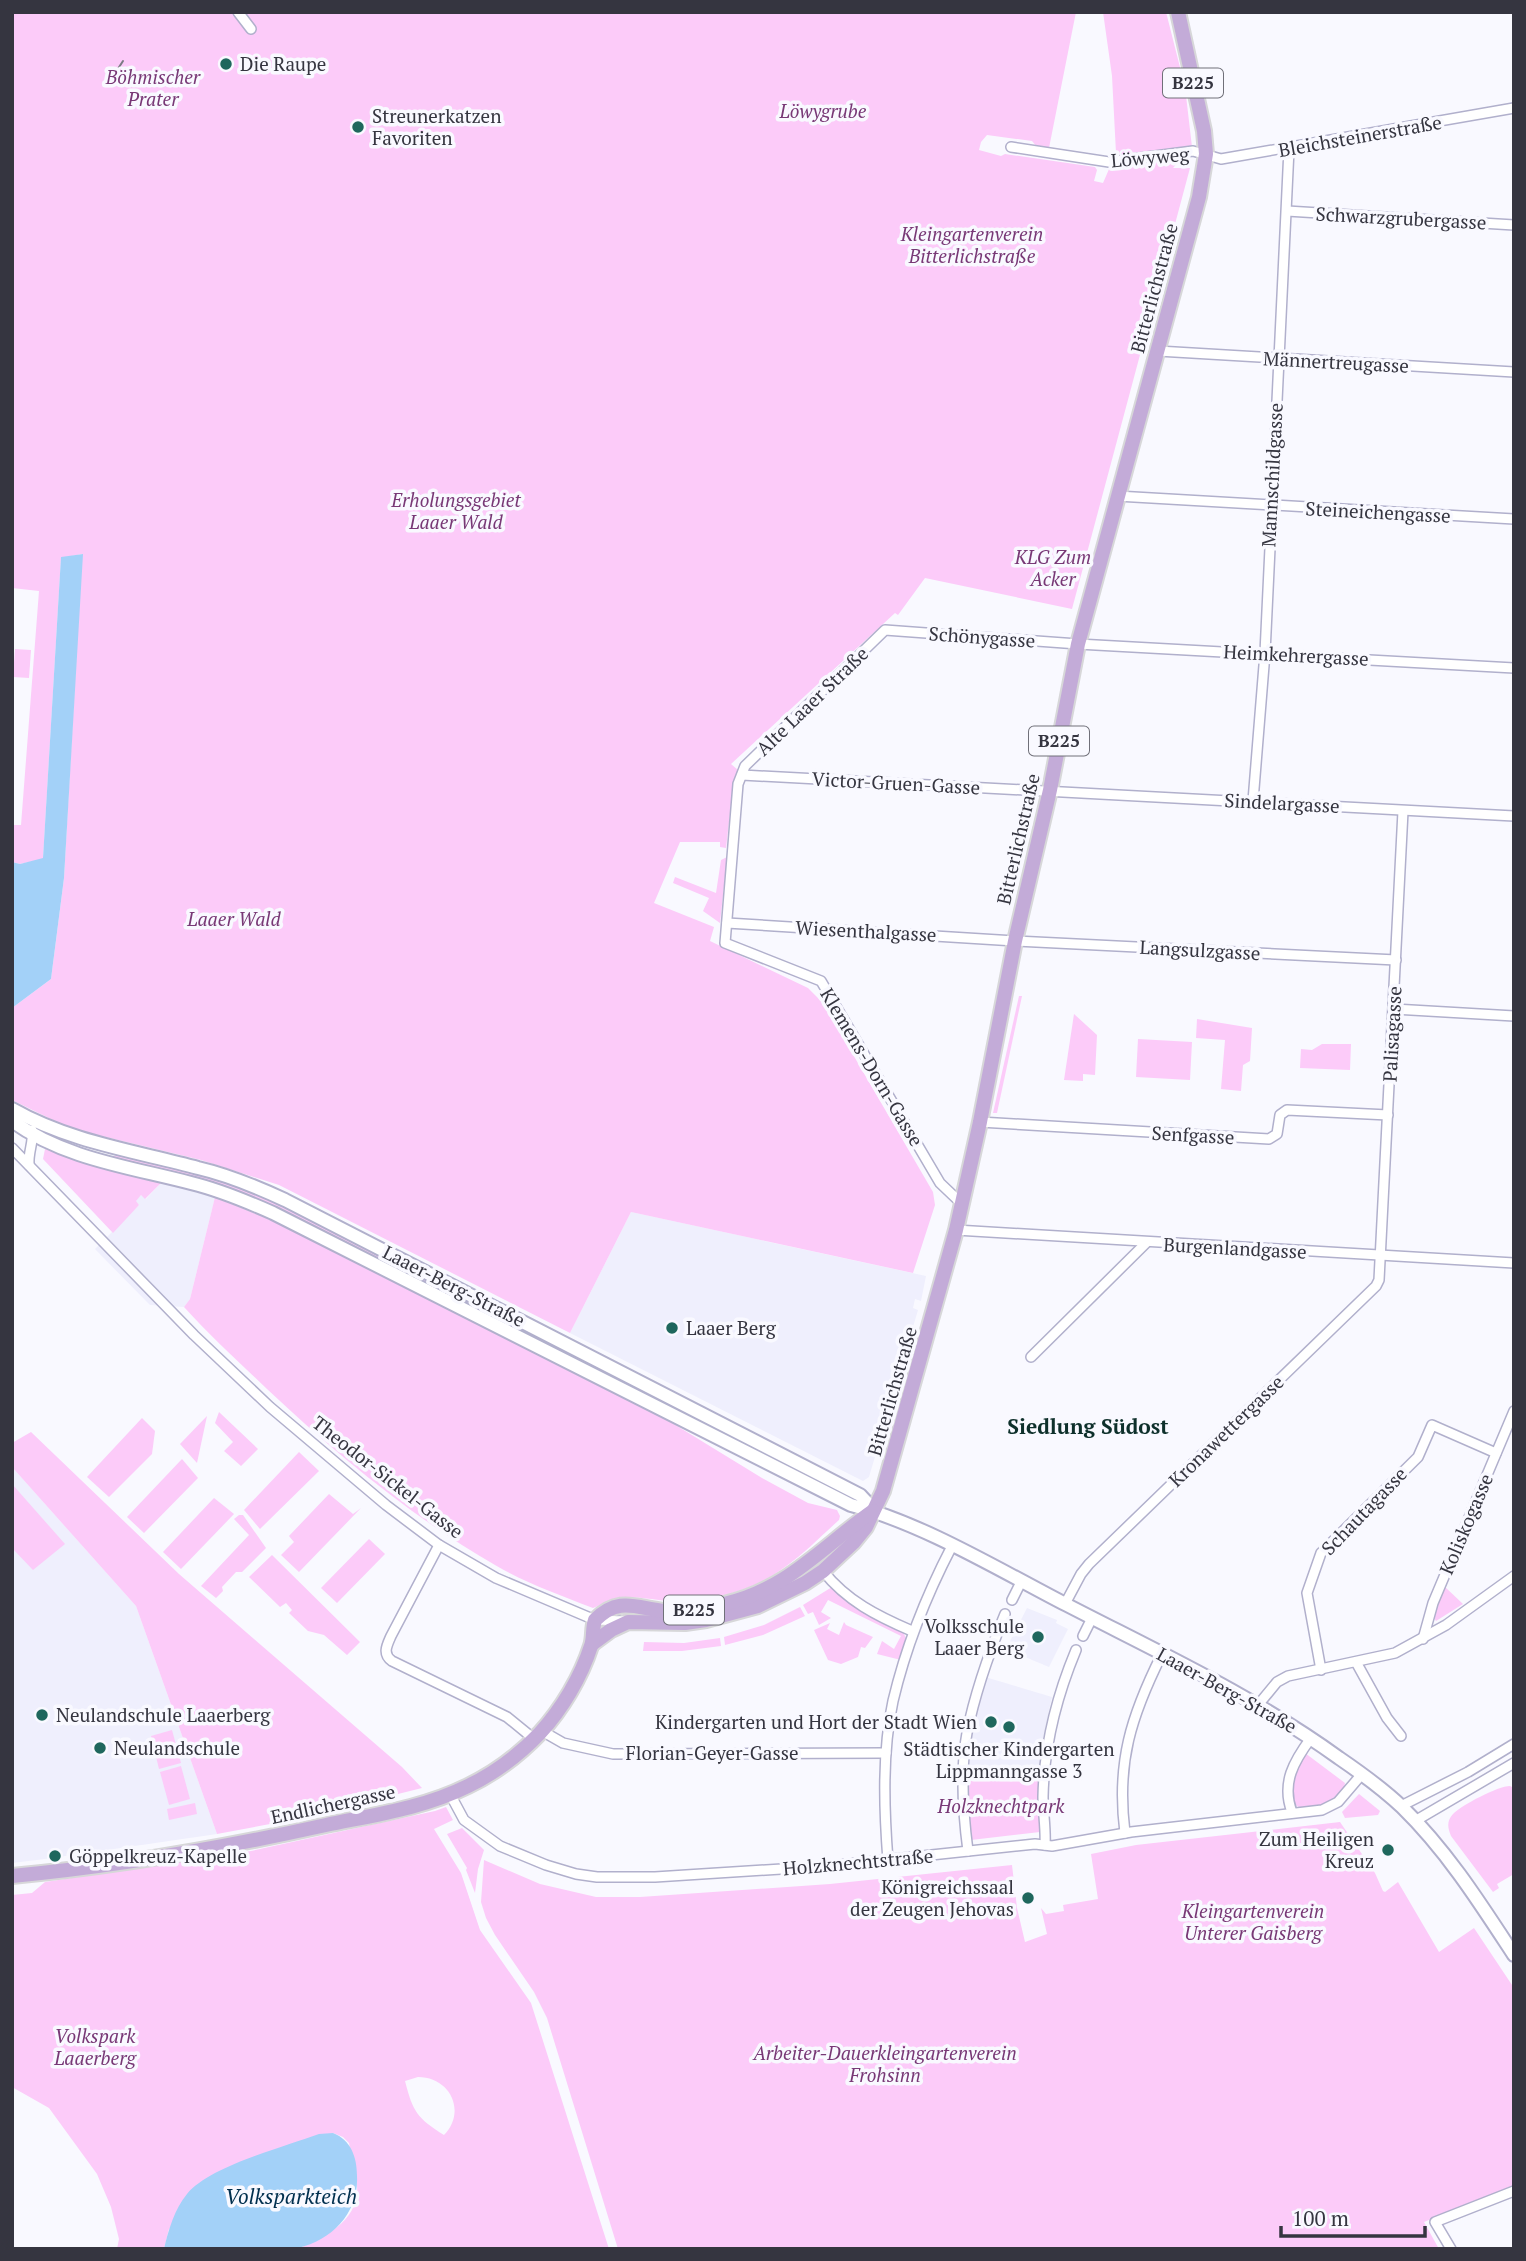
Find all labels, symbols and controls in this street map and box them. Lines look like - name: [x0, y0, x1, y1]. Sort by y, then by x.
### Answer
- place label: Die Raupe: [240, 51, 326, 76]
- marker: Die Raupe: [218, 56, 234, 72]
- park label: Böhmischer Prater: [105, 64, 201, 111]
- road number: B225: [1163, 68, 1223, 98]
- park label: Löwygrube: [779, 98, 867, 123]
- place label: Streunerkatzen Favoriten: [372, 103, 501, 150]
- street label: Bleichsteinerstraße: [1276, 109, 1443, 162]
- marker: Streunerkatzen Favoriten: [350, 119, 366, 135]
- street label: Löwyweg: [1110, 141, 1191, 172]
- street label: Schwarzgrubergasse: [1315, 201, 1487, 234]
- street label: Bitterlichstraße: [1124, 220, 1183, 356]
- park label: Kleingartenverein Bitterlichstraße: [900, 221, 1043, 268]
- street label: Männertreugasse: [1263, 345, 1410, 378]
- street label: Mannschildgasse: [1255, 402, 1288, 548]
- park label: Erholungsgebiet Laaer Wald: [390, 487, 521, 534]
- street label: Steineichengasse: [1305, 495, 1451, 528]
- park label: KLG Zum Acker: [1014, 544, 1091, 591]
- street label: Schönygasse: [928, 620, 1036, 653]
- street label: Heimkehrergasse: [1223, 638, 1369, 671]
- street label: Alte Laaer Straße: [750, 641, 873, 761]
- road number: B225: [1029, 726, 1089, 756]
- street label: Victor-Gruen-Gasse: [811, 766, 981, 799]
- street label: Bitterlichstraße: [990, 771, 1045, 907]
- street label: Sindelargasse: [1224, 787, 1340, 818]
- park label: Laaer Wald: [186, 906, 282, 931]
- street label: Wiesenthalgasse: [795, 914, 937, 947]
- street label: Langsulzgasse: [1139, 934, 1261, 965]
- street label: Klemens-Dorn-Gasse: [815, 983, 930, 1150]
- street label: Palisagasse: [1377, 986, 1406, 1082]
- street label: Senfgasse: [1151, 1120, 1235, 1149]
- street label: Burgenlandgasse: [1163, 1231, 1307, 1264]
- street label: Laaer-Berg-Straße: [379, 1239, 529, 1332]
- place label: Laaer Berg: [686, 1315, 777, 1340]
- marker: Laaer Berg: [664, 1320, 680, 1336]
- street label: Bitterlichstraße: [861, 1323, 922, 1459]
- street label: Kronawettergasse: [1163, 1369, 1289, 1492]
- street label: Theodor-Sickel-Gasse: [308, 1410, 469, 1543]
- district label: Siedlung Südost: [1007, 1412, 1169, 1440]
- street label: Schautagasse: [1315, 1461, 1412, 1560]
- street label: Koliskogasse: [1433, 1470, 1498, 1578]
- road number: B225: [664, 1596, 724, 1624]
- place label: Volksschule Laaer Berg: [924, 1613, 1025, 1660]
- marker: Volksschule Laaer Berg: [1030, 1629, 1046, 1645]
- street label: Laaer-Berg-Straße: [1153, 1641, 1302, 1738]
- place label: Neulandschule Laaerberg: [56, 1702, 271, 1727]
- marker: Neulandschule Laaerberg: [34, 1707, 50, 1723]
- place label: Kindergarten und Hort der Stadt Wien: [655, 1709, 977, 1734]
- marker: Kindergarten und Hort der Stadt Wien: [983, 1714, 999, 1730]
- marker: Städtischer Kindergarten Lippmanngasse 3: [1001, 1719, 1017, 1735]
- place label: Neulandschule: [114, 1735, 240, 1760]
- place label: Städtischer Kindergarten Lippmanngasse 3: [903, 1736, 1115, 1783]
- marker: Neulandschule: [92, 1740, 108, 1756]
- street label: Florian-Geyer-Gasse: [626, 1740, 798, 1765]
- street label: Endlichergasse: [268, 1778, 398, 1829]
- park label: Holzknechtpark: [937, 1793, 1065, 1818]
- place label: Zum Heiligen Kreuz: [1259, 1826, 1374, 1873]
- street label: Holzknechtstraße: [782, 1842, 934, 1881]
- marker: Zum Heiligen Kreuz: [1380, 1842, 1396, 1858]
- place label: Göppelkreuz-Kapelle: [69, 1843, 247, 1868]
- marker: Göppelkreuz-Kapelle: [47, 1848, 63, 1864]
- place label: Königreichssaal der Zeugen Jehovas: [850, 1874, 1014, 1921]
- marker: Königreichssaal der Zeugen Jehovas: [1020, 1890, 1036, 1906]
- park label: Kleingartenverein Unterer Gaisberg: [1181, 1898, 1324, 1945]
- park label: Volkspark Laaerberg: [53, 2023, 138, 2070]
- park label: Arbeiter-Dauerkleingartenverein Frohsinn: [752, 2040, 1017, 2087]
- water label: Volksparkteich: [225, 2182, 357, 2210]
- scale bar: [1281, 2194, 1424, 2238]
- text: 100 m: [1292, 2204, 1349, 2232]

